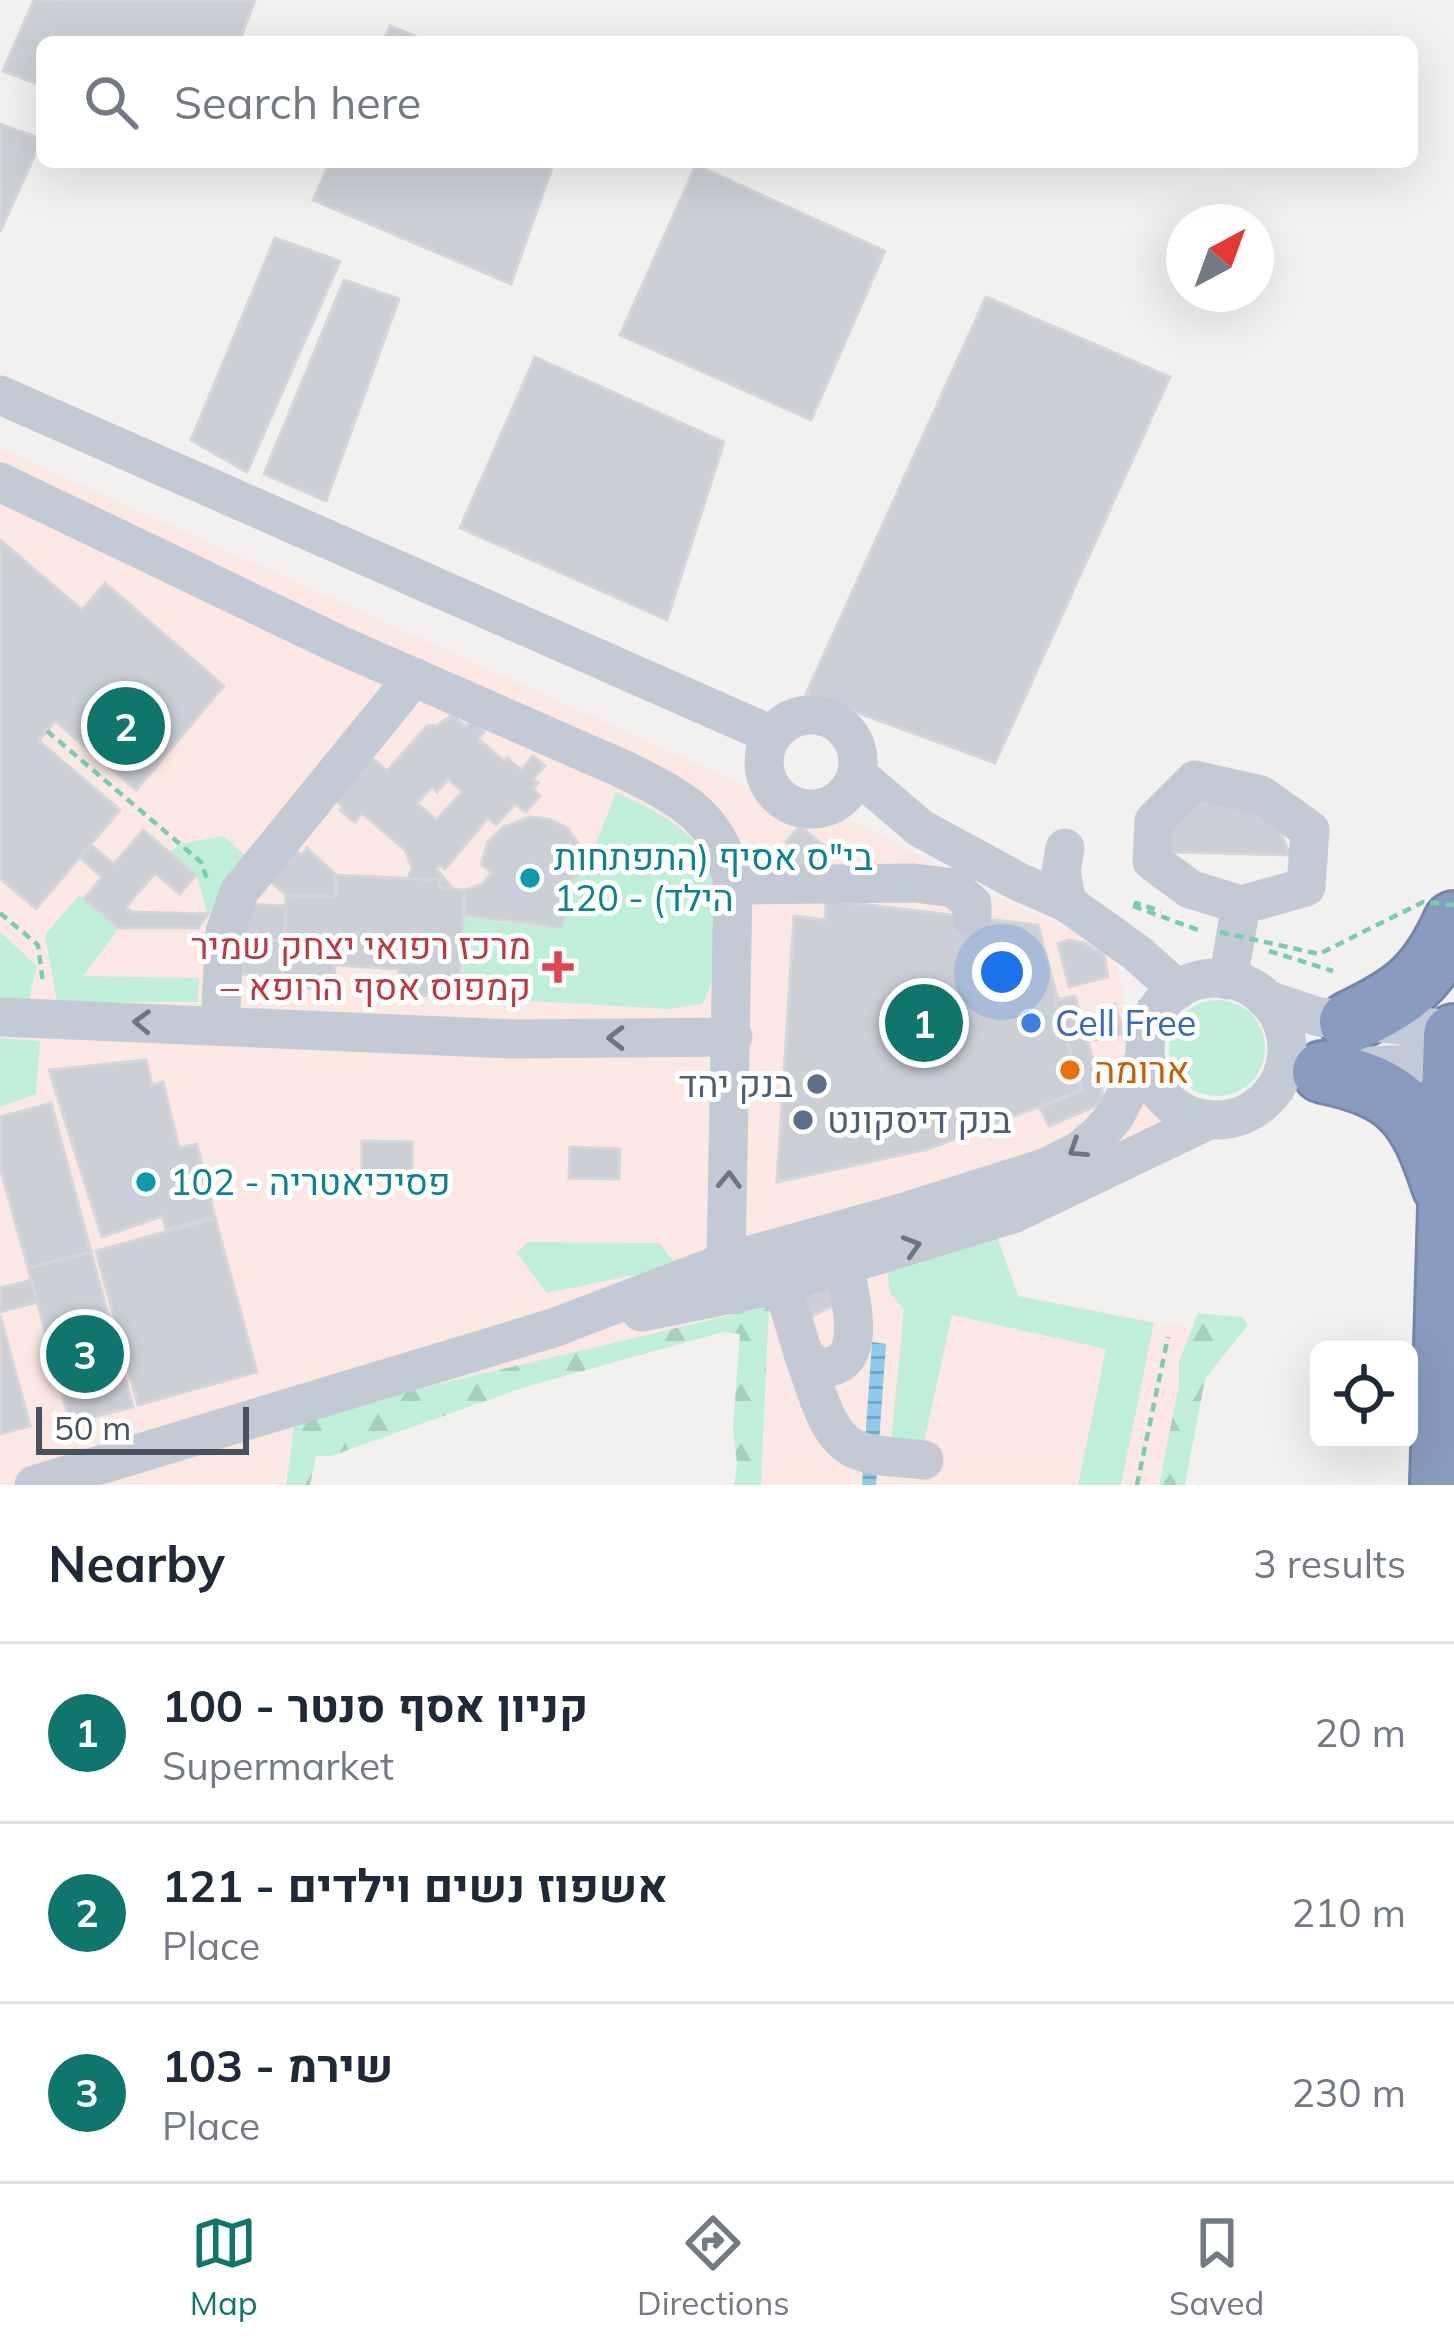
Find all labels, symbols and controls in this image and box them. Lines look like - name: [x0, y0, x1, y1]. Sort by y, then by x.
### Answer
- search box: [36, 36, 1418, 168]
- icon: search: [78, 69, 144, 135]
- text: Search here: [174, 74, 421, 130]
- north arrow: [1166, 204, 1274, 312]
- pin: 2: [87, 681, 165, 771]
- place label: בי"ס אסיף (התפתחות הילד) - 120: [554, 834, 873, 920]
- marker: בי"ס אסיף (התפתחות הילד) - 120: [517, 865, 543, 891]
- place label: מרכז רפואי יצחק שמיר – קמפוס אסף הרופא: [191, 923, 531, 1009]
- your location: [972, 942, 1032, 1002]
- marker: מרכז רפואי יצחק שמיר – קמפוס אסף הרופא: [542, 951, 574, 983]
- pin: 1: [885, 978, 963, 1068]
- place label: Cell Free: [1055, 1000, 1196, 1045]
- one-way arrow: [132, 1009, 151, 1035]
- marker: Cell Free: [1018, 1010, 1044, 1036]
- one-way arrow: [606, 1025, 624, 1051]
- place label: ארומה: [1094, 1047, 1189, 1092]
- marker: ארומה: [1057, 1057, 1083, 1083]
- place label: בנק יהד: [678, 1061, 793, 1106]
- marker: בנק יהד: [804, 1071, 830, 1097]
- place label: בנק דיסקונט: [827, 1097, 1012, 1142]
- marker: בנק דיסקונט: [790, 1107, 816, 1133]
- one-way arrow: [1068, 1135, 1090, 1157]
- place label: 102 - פסיכיאטריה: [170, 1159, 451, 1204]
- marker: 102 - פסיכיאטריה: [133, 1169, 159, 1195]
- one-way arrow: [715, 1170, 741, 1189]
- one-way arrow: [901, 1235, 922, 1260]
- pin: 3: [46, 1309, 124, 1399]
- map controls: [1310, 1341, 1418, 1449]
- button: locate: [1310, 1341, 1418, 1449]
- scale bar: [36, 1401, 249, 1454]
- text: 50 m: [54, 1407, 131, 1448]
- text: Nearby: [48, 1531, 225, 1595]
- text: 3 results: [1253, 1539, 1406, 1588]
- text: 100 - קניון אסף סנטר: [162, 1677, 588, 1733]
- text: 1: [75, 1708, 99, 1757]
- text: 20 m: [1315, 1708, 1406, 1757]
- text: Supermarket: [162, 1741, 394, 1790]
- text: 121 - אשפוז נשים וילדים: [162, 1857, 668, 1913]
- text: 2: [75, 1888, 99, 1937]
- text: 210 m: [1291, 1888, 1406, 1937]
- text: Place: [162, 1921, 260, 1970]
- text: 103 - שירמ: [162, 2037, 393, 2093]
- text: 3: [75, 2068, 99, 2117]
- text: 230 m: [1291, 2068, 1406, 2117]
- text: Place: [162, 2101, 260, 2150]
- tab: Map: [190, 2210, 258, 2323]
- tab: Directions: [637, 2210, 790, 2323]
- tab: Saved: [1169, 2210, 1264, 2323]

